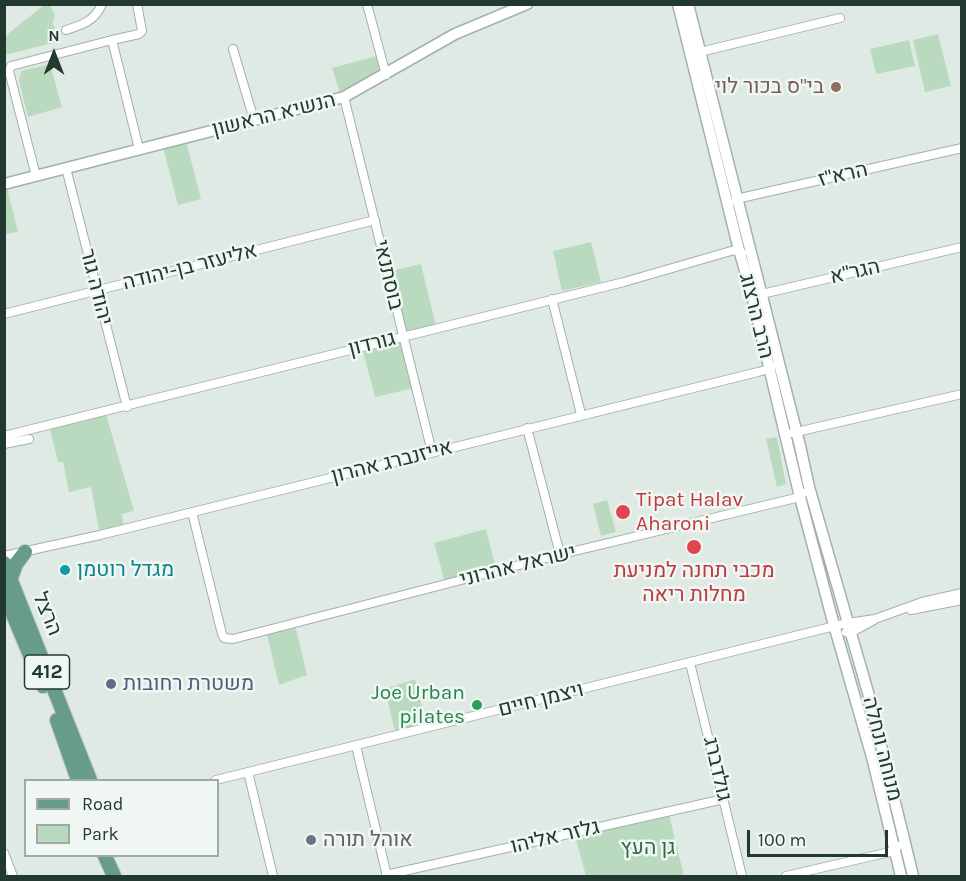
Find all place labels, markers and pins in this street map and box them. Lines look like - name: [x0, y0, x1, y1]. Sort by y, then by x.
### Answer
- place label: בי"ס בכור לוי: [715, 74, 824, 100]
- marker: בי"ס בכור לוי: [829, 80, 843, 94]
- place label: Tipat Halav Aharoni: [636, 487, 743, 537]
- marker: Tipat Halav Aharoni: [614, 503, 632, 521]
- marker: מכבי תחנה למניעת מחלות ריאה: [685, 538, 703, 556]
- place label: מגדל רוטמן: [77, 557, 174, 583]
- place label: מכבי תחנה למניעת מחלות ריאה: [613, 558, 775, 608]
- marker: מגדל רוטמן: [58, 563, 72, 577]
- place label: משטרת רחובות: [123, 671, 254, 697]
- marker: משטרת רחובות: [104, 677, 118, 691]
- place label: Joe Urban pilates: [371, 680, 465, 730]
- marker: Joe Urban pilates: [470, 698, 484, 712]
- place label: אוהל תורה: [323, 827, 413, 853]
- marker: אוהל תורה: [304, 833, 318, 847]

